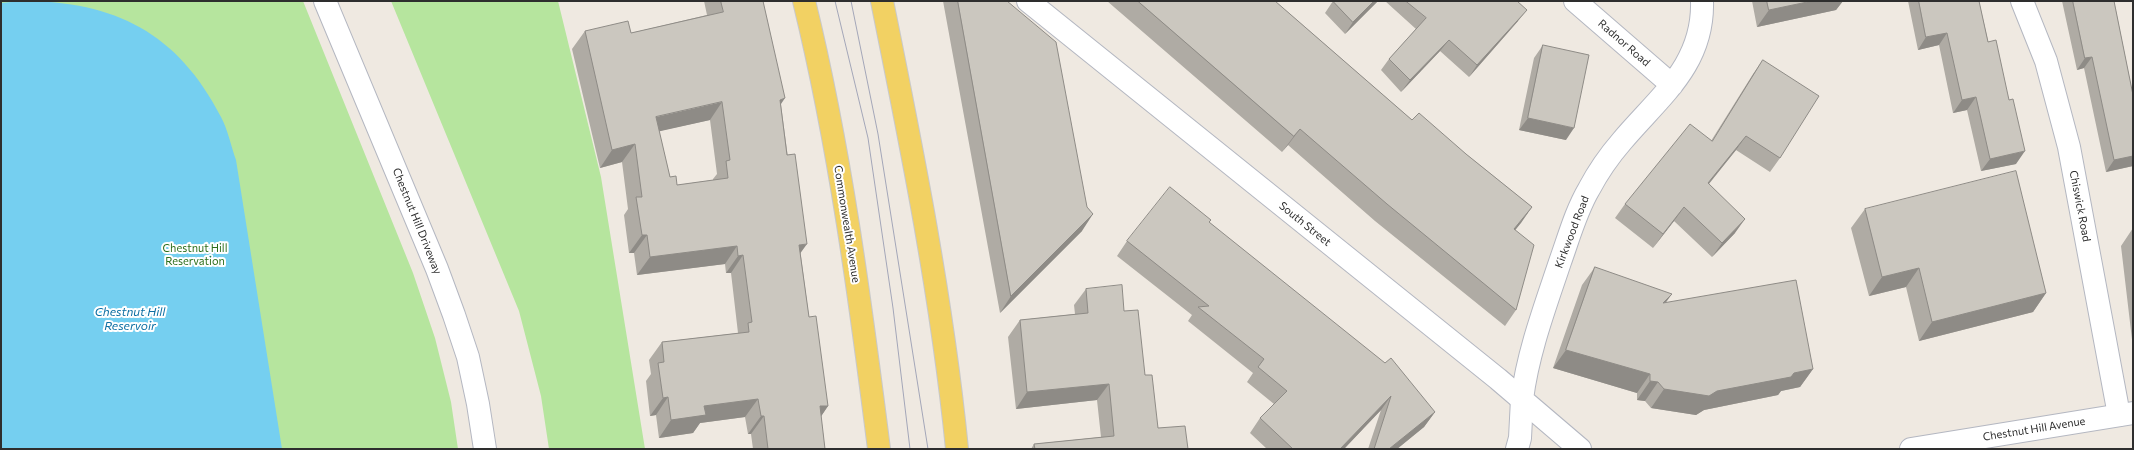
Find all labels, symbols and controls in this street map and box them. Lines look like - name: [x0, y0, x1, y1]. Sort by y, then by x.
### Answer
- street label: Radnor Road: [1595, 17, 1653, 69]
- street label: Commonwealth Avenue: [831, 164, 863, 284]
- street label: Chestnut Hill Driveway: [390, 166, 444, 276]
- street label: Chiswick Road: [2067, 169, 2093, 243]
- street label: Kirkwood Road: [1552, 194, 1592, 270]
- street label: South Street: [1276, 199, 1334, 249]
- park label: Chestnut Hill Reservation: [163, 241, 227, 267]
- water label: Chestnut Hill Reservoir: [95, 305, 165, 333]
- street label: Chestnut Hill Avenue: [1982, 414, 2086, 444]

